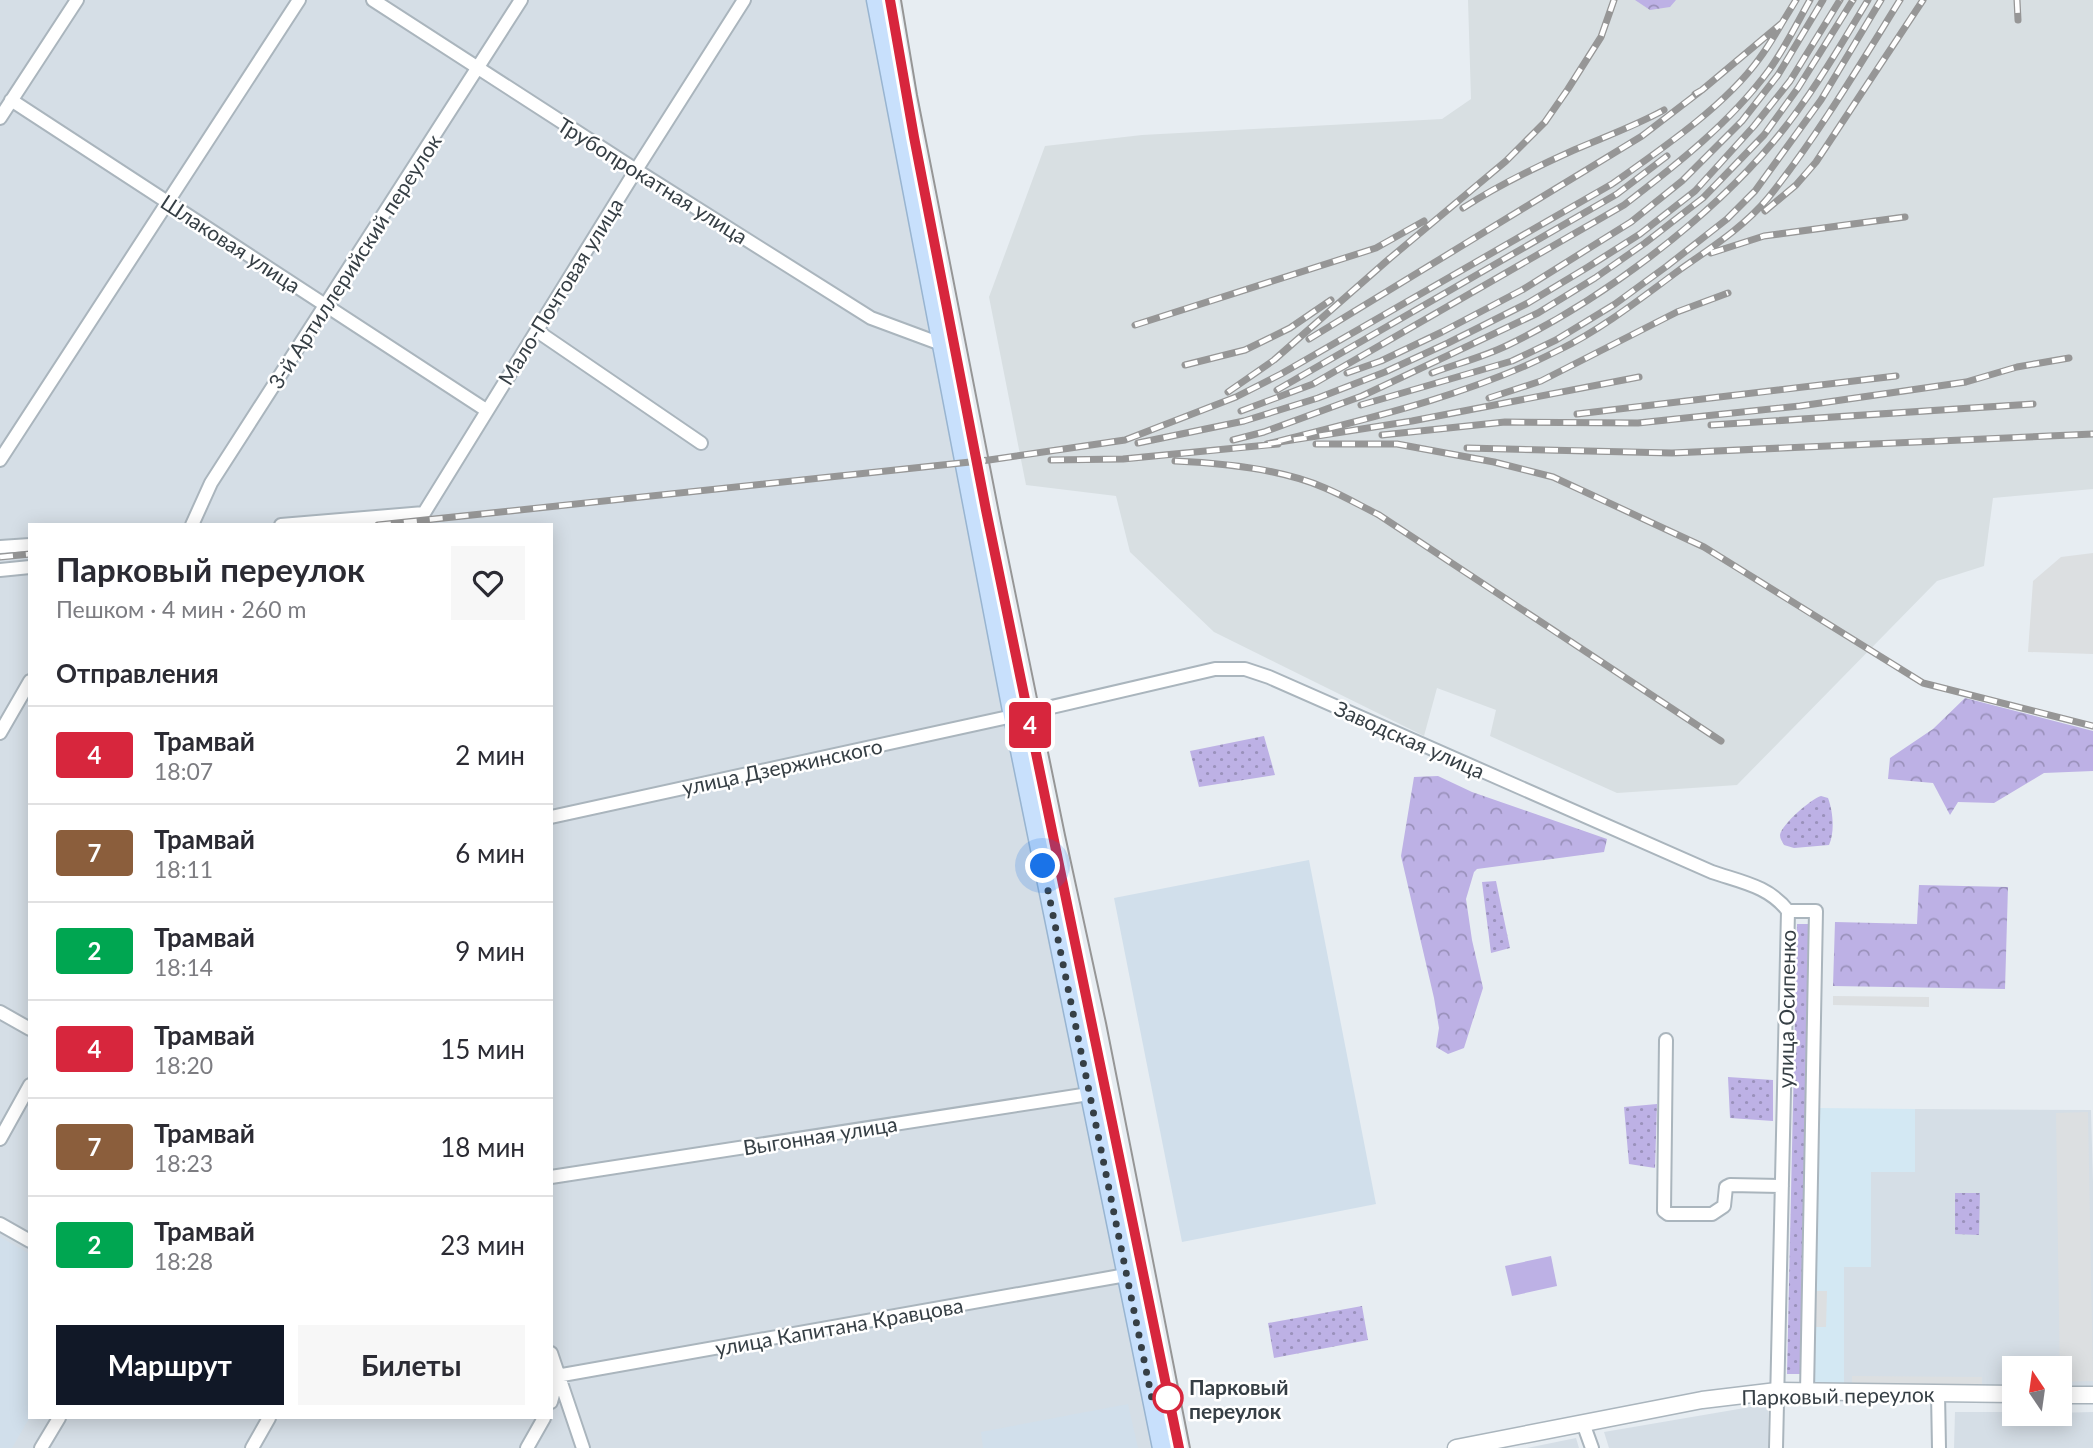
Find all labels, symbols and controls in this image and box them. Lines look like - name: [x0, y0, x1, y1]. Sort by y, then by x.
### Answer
- street label: Трубопрокатная улица: [553, 111, 753, 249]
- street label: 3-й Артиллерийский переулок: [262, 129, 446, 393]
- street label: Шлаковая улица: [156, 189, 306, 297]
- street label: Мало-Почтовая улица: [492, 193, 628, 389]
- button: heart: [451, 546, 525, 620]
- text: Парковый переулок: [56, 549, 365, 589]
- text: Пешком · 4 мин · 260 m: [56, 595, 306, 623]
- text: Отправления: [56, 657, 219, 689]
- street label: Заводская улица: [1331, 695, 1489, 783]
- line badge: 4: [1007, 702, 1053, 748]
- text: 4: [1023, 710, 1037, 739]
- text: Трамвай: [154, 725, 255, 757]
- street label: улица Дзержинского: [680, 733, 884, 799]
- text: 2 мин: [455, 739, 525, 771]
- text: 4: [88, 740, 101, 769]
- text: 18:07: [154, 757, 213, 785]
- text: Трамвай: [154, 823, 255, 855]
- text: 6 мин: [455, 837, 525, 869]
- text: 7: [88, 838, 101, 867]
- your location: [1025, 848, 1060, 883]
- text: 18:11: [154, 855, 213, 883]
- text: Трамвай: [154, 921, 255, 953]
- street label: улица Осипенко: [1772, 929, 1800, 1089]
- text: 9 мин: [455, 935, 525, 967]
- text: 2: [88, 936, 101, 965]
- text: 18:14: [154, 953, 213, 981]
- text: Трамвай: [154, 1019, 255, 1051]
- text: 15 мин: [440, 1033, 525, 1065]
- text: 4: [88, 1034, 101, 1063]
- text: 18:20: [154, 1051, 213, 1079]
- street label: Выгонная улица: [741, 1110, 899, 1160]
- text: Трамвай: [154, 1117, 255, 1149]
- text: 18 мин: [440, 1131, 525, 1163]
- text: 7: [88, 1132, 101, 1161]
- text: 18:23: [154, 1149, 213, 1177]
- text: Трамвай: [154, 1215, 255, 1247]
- text: 23 мин: [440, 1229, 525, 1261]
- text: 2: [88, 1230, 101, 1259]
- text: 18:28: [154, 1247, 213, 1275]
- street label: улица Капитана Кравцова: [713, 1292, 965, 1360]
- button: Маршрут: [56, 1325, 284, 1405]
- button: Билеты: [298, 1325, 525, 1405]
- north arrow: [2002, 1356, 2072, 1426]
- map controls: [2002, 1356, 2072, 1426]
- place label: Парковый переулок: [1189, 1374, 1288, 1423]
- street label: Парковый переулок: [1741, 1381, 1935, 1409]
- marker: Парковый переулок: [1153, 1383, 1183, 1413]

